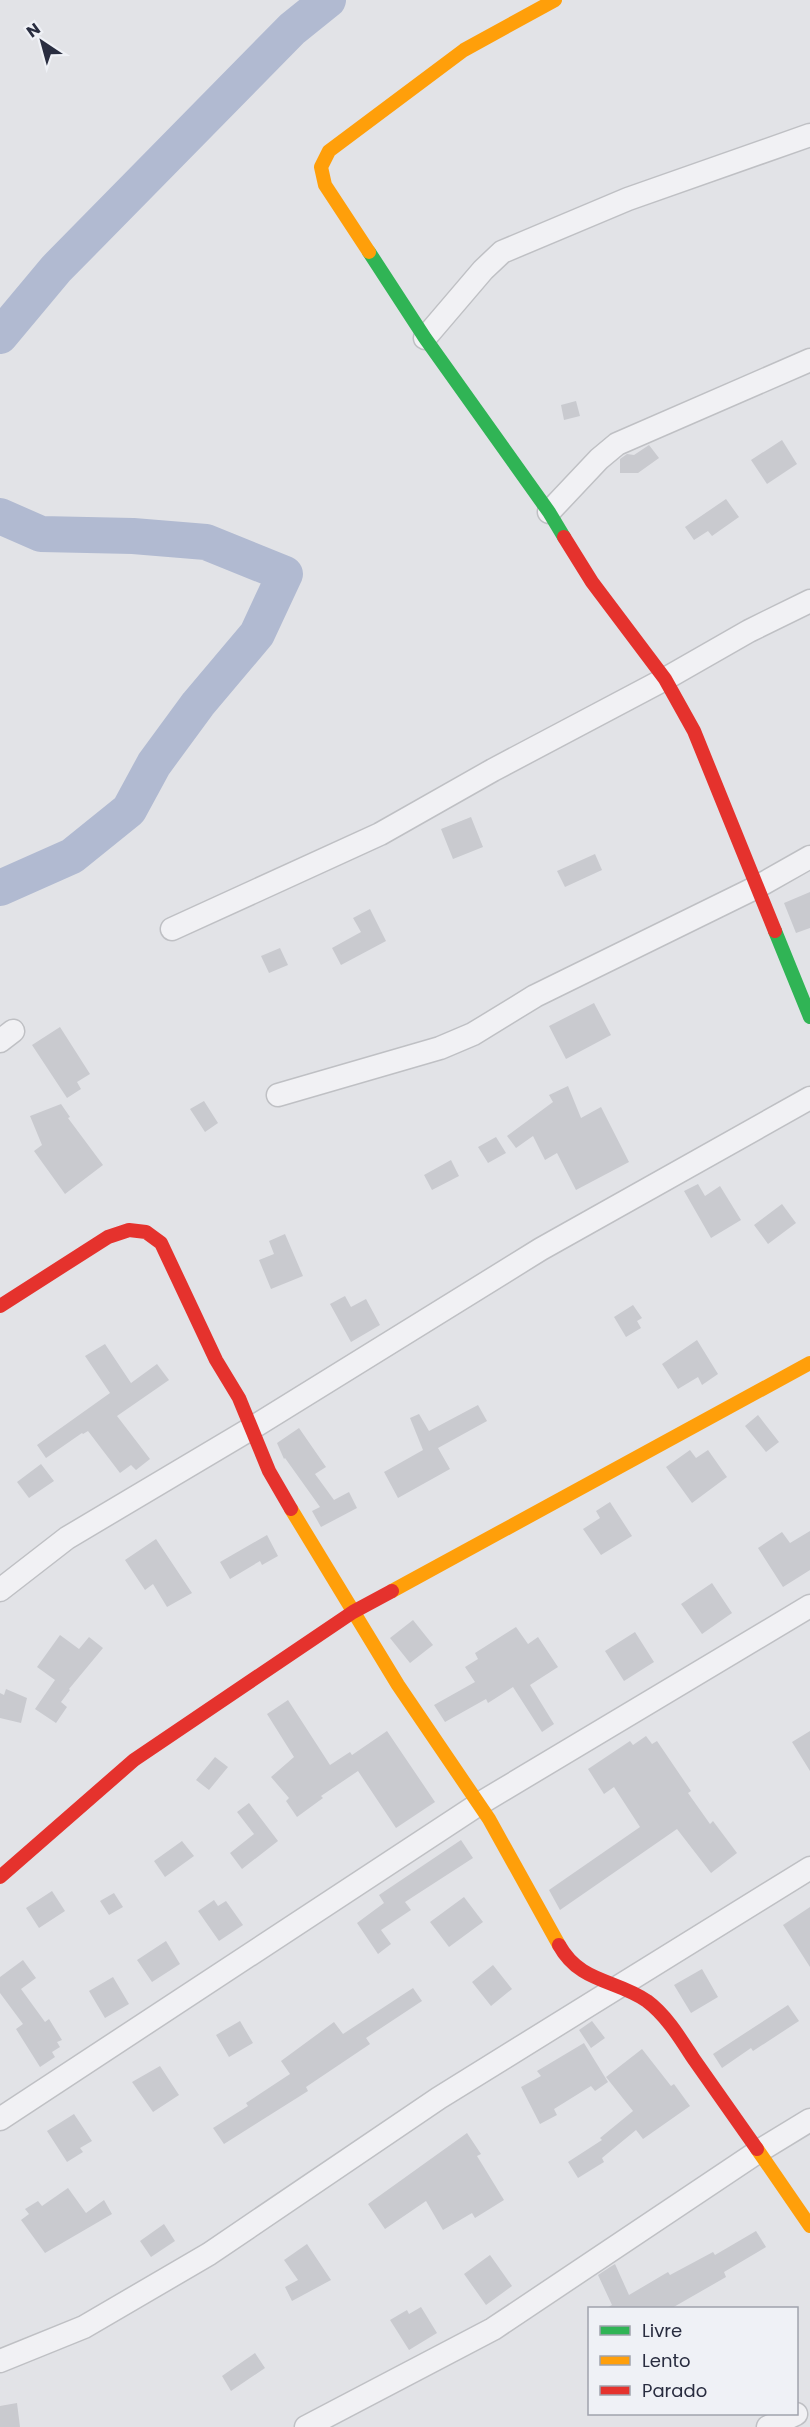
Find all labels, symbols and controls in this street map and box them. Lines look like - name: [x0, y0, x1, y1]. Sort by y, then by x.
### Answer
- north arrow: [12, 12, 72, 72]
- text: N: [22, 17, 45, 43]
- legend: [588, 2307, 798, 2415]
- text: Livre: [642, 2318, 682, 2343]
- text: Lento: [642, 2348, 691, 2373]
- text: Parado: [642, 2378, 707, 2403]

